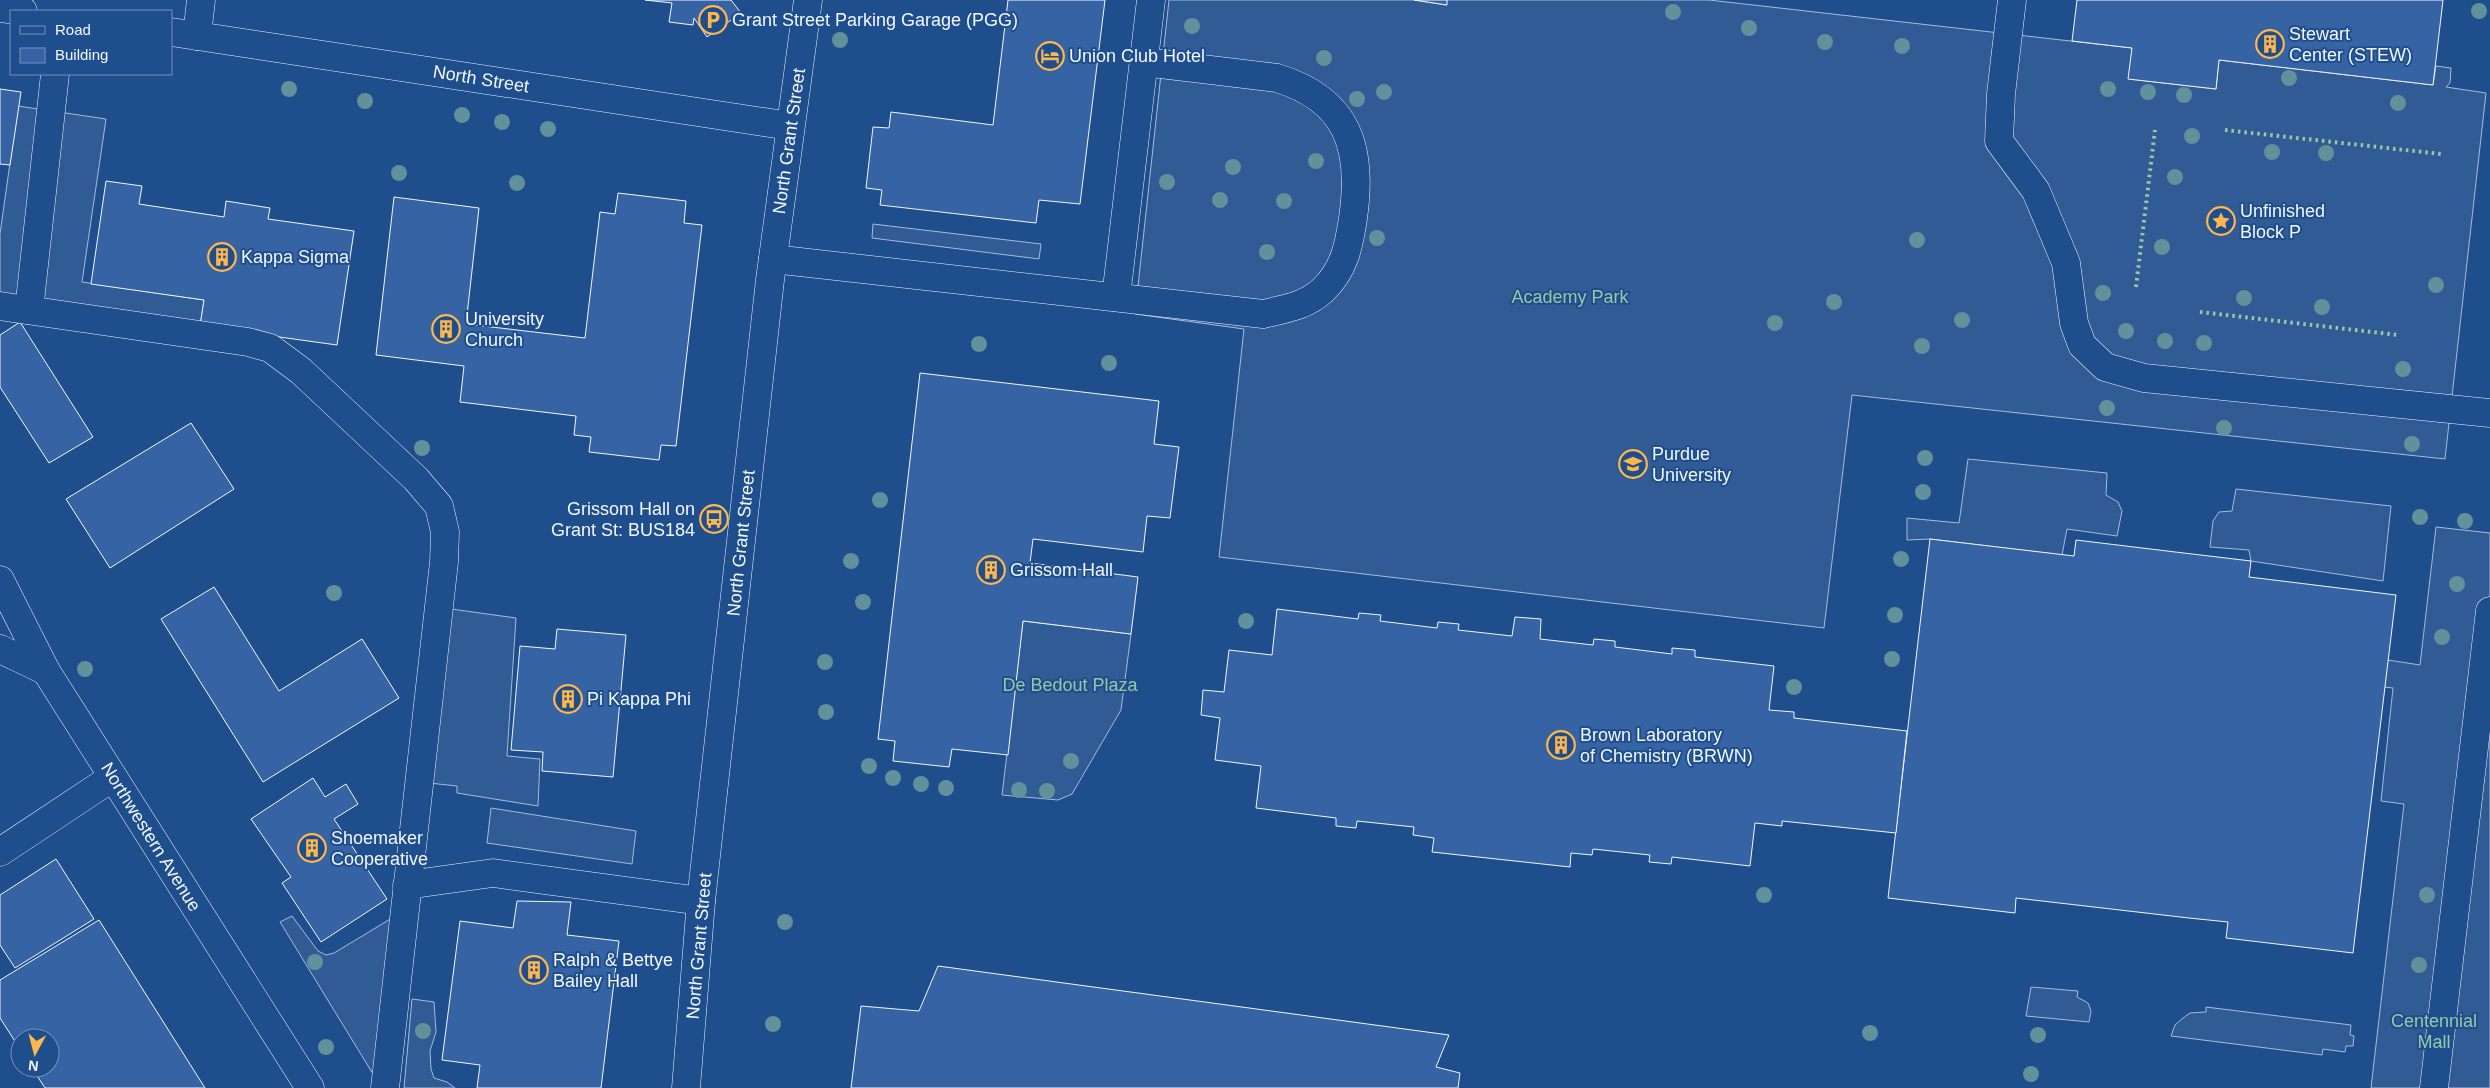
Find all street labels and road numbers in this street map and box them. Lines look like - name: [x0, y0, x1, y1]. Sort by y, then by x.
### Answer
- street label: North Street: [432, 62, 530, 96]
- street label: North Grant Street: [769, 67, 809, 215]
- street label: North Grant Street: [723, 469, 759, 617]
- street label: Northwestern Avenue: [97, 759, 205, 915]
- street label: North Grant Street: [683, 872, 715, 1020]

